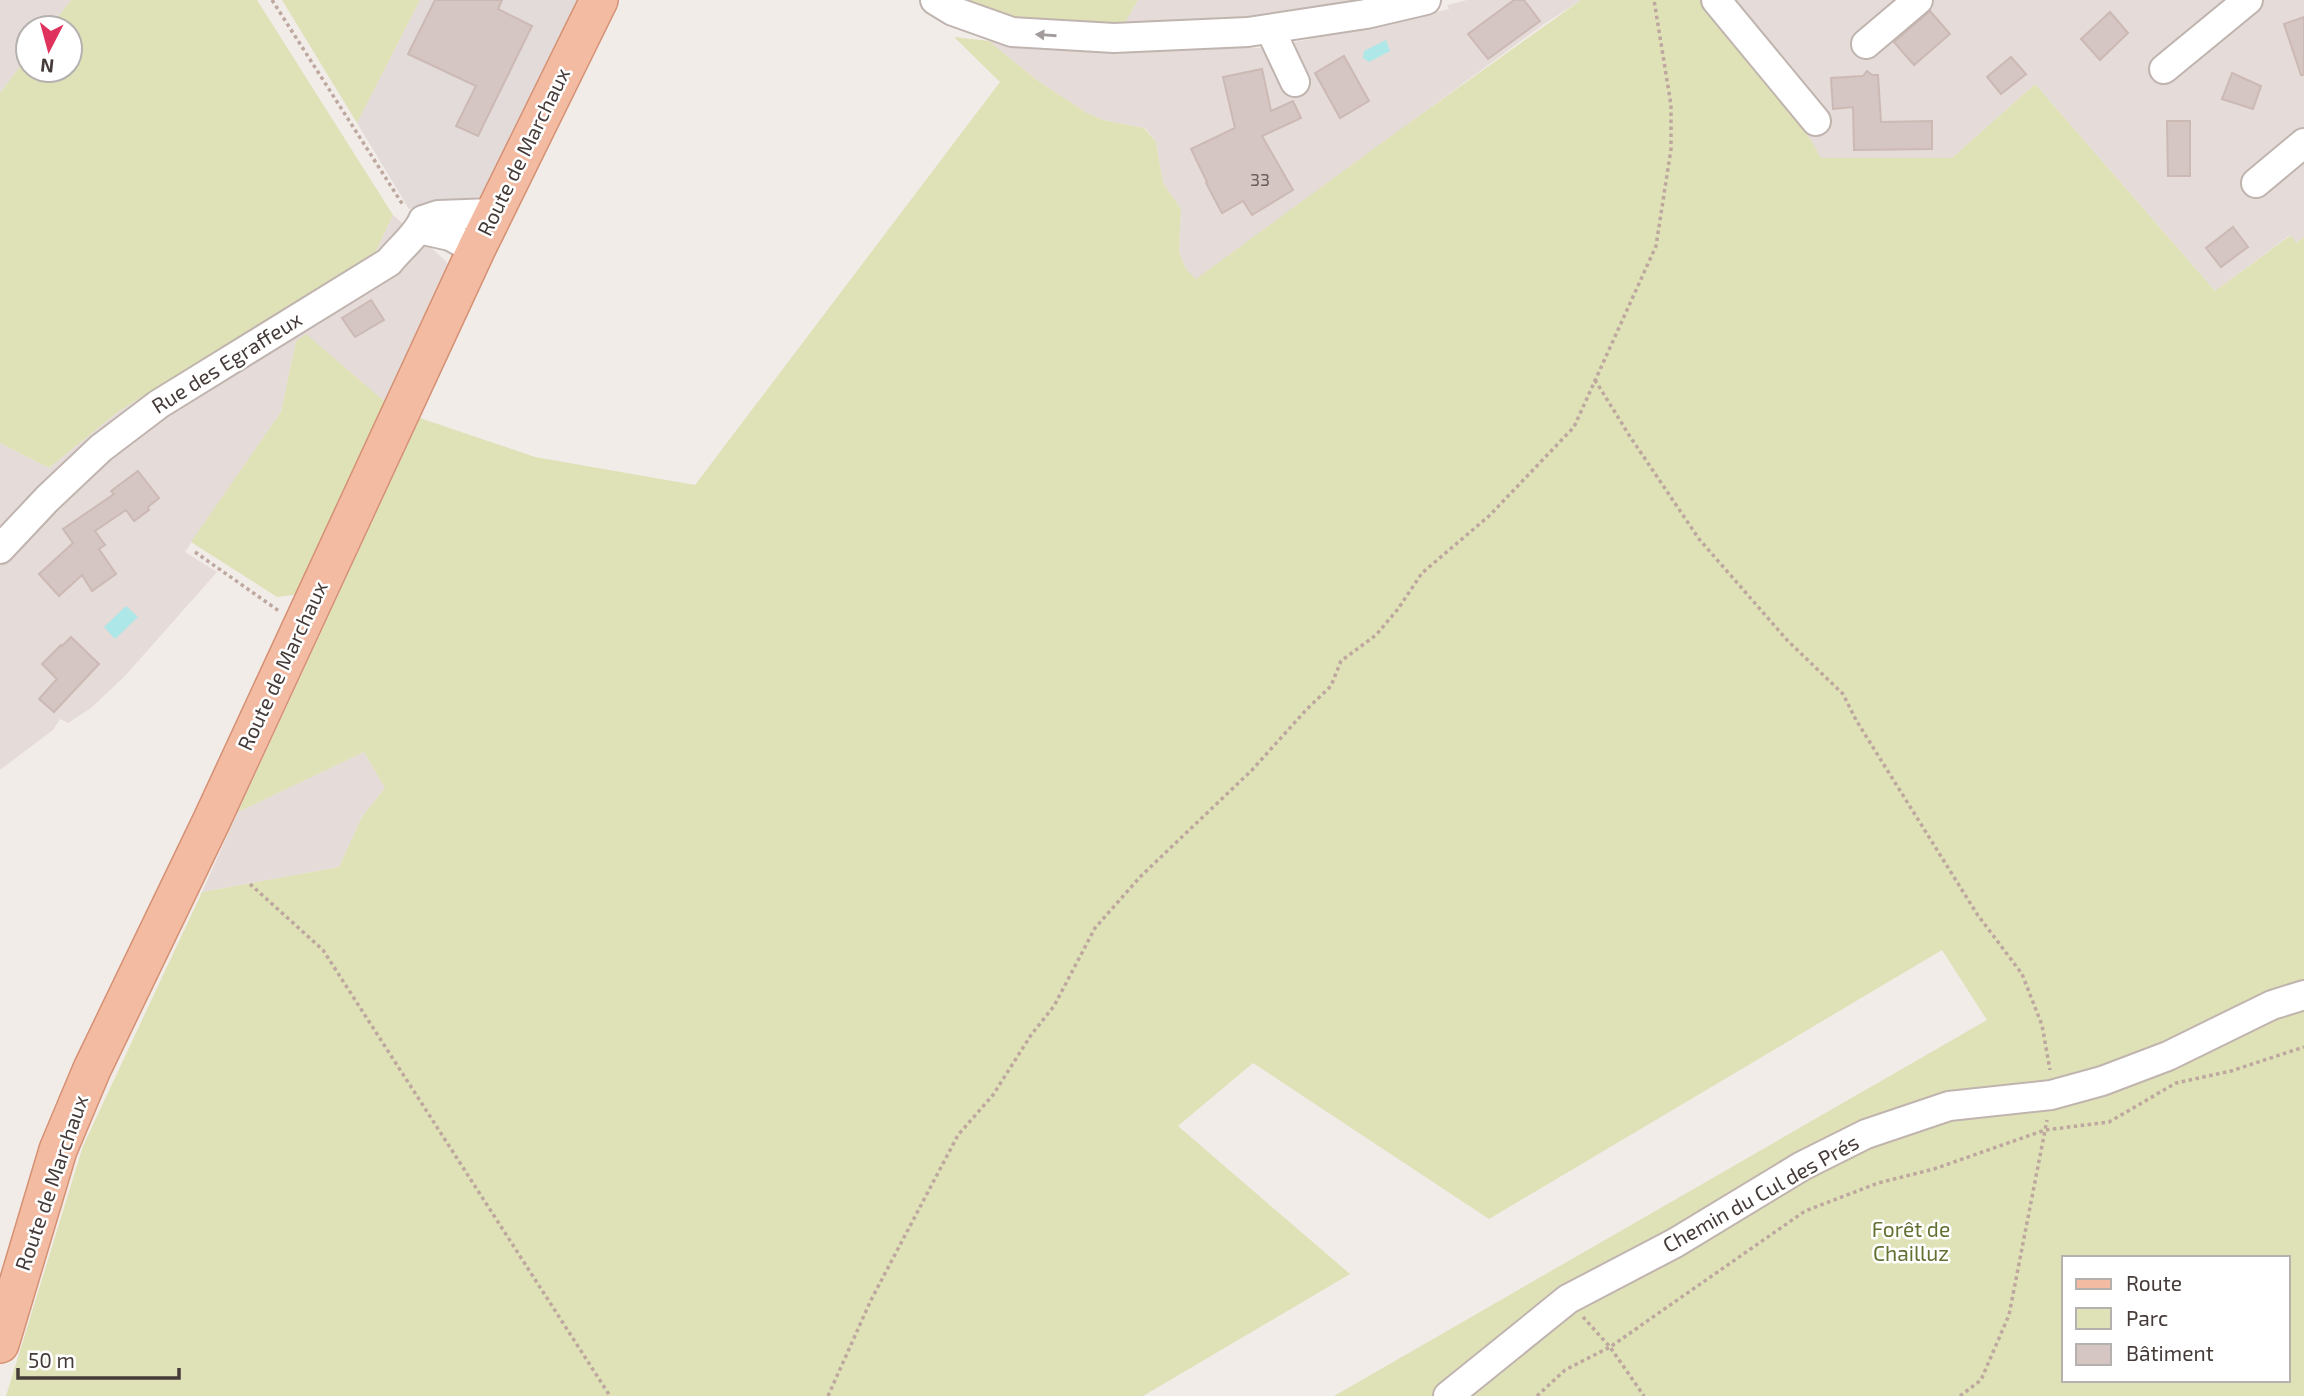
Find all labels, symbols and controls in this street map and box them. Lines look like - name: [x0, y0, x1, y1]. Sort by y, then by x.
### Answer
- north arrow: [14, 14, 84, 84]
- one-way arrow: [1035, 29, 1057, 40]
- text: N: [39, 54, 55, 79]
- street label: Route de Marchaux: [471, 63, 574, 239]
- house number: 33: [1250, 168, 1270, 190]
- street label: Rue des Egraffeux: [147, 306, 306, 418]
- street label: Route de Marchaux: [231, 577, 332, 754]
- street label: Route de Marchaux: [9, 1092, 92, 1274]
- street label: Chemin du Cul des Prés: [1658, 1128, 1863, 1257]
- park label: Forêt de Chailluz: [1872, 1216, 1950, 1265]
- legend: [2062, 1256, 2290, 1382]
- text: Route: [2126, 1270, 2182, 1295]
- text: Parc: [2126, 1305, 2168, 1330]
- scale bar: [18, 1336, 178, 1380]
- text: Bâtiment: [2126, 1340, 2214, 1365]
- text: 50 m: [28, 1347, 75, 1372]

